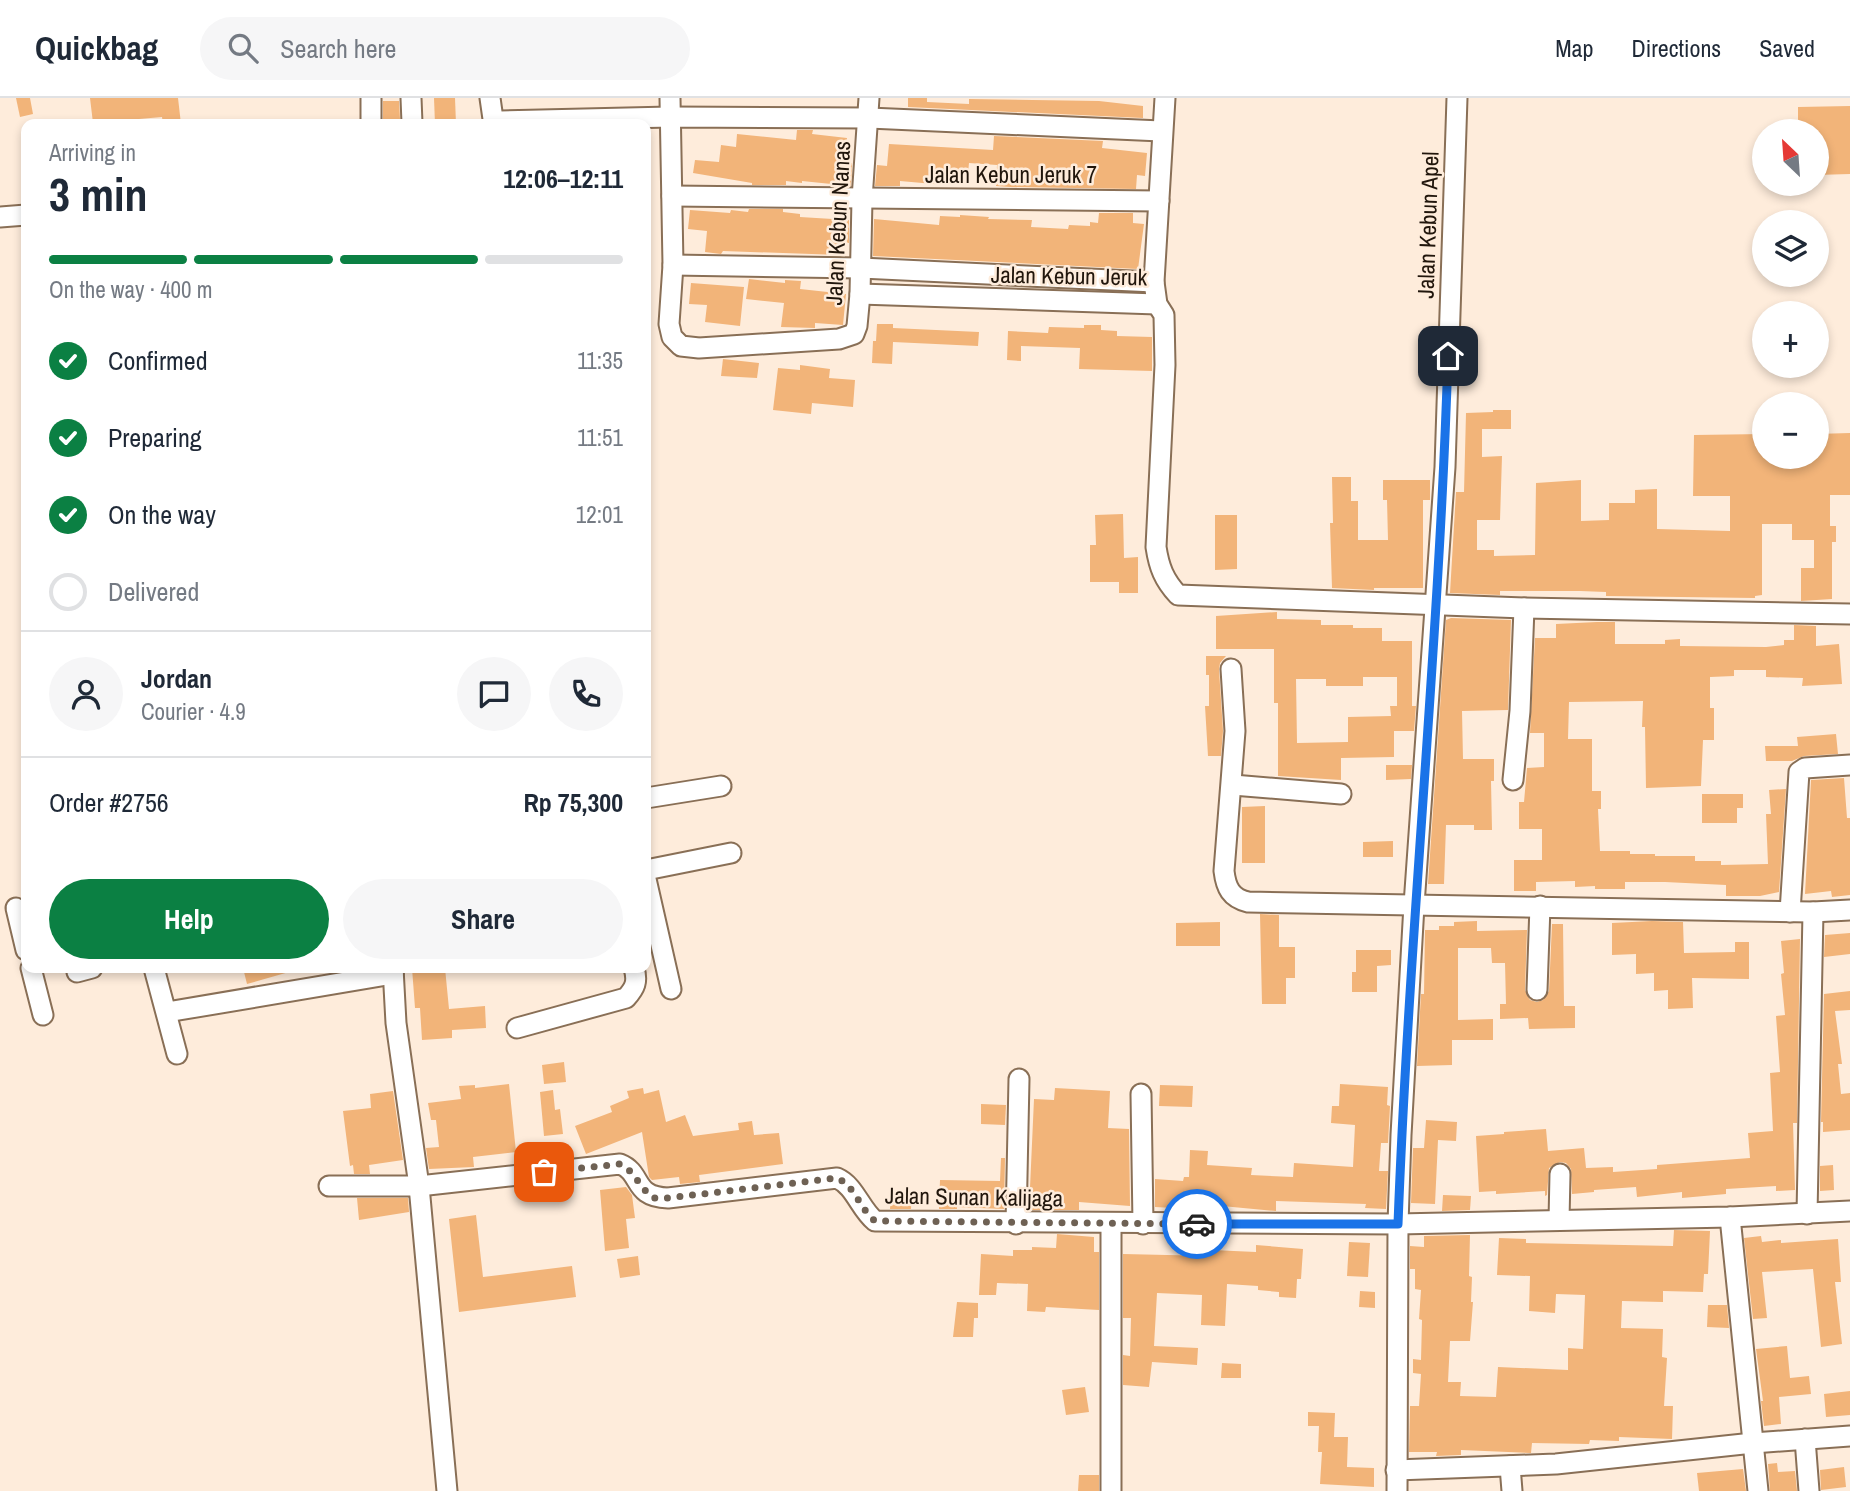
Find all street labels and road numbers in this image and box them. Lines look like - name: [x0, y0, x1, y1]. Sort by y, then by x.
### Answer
- street label: Jalan Kebun Nanas: [818, 140, 857, 306]
- street label: Jalan Kebun Apel: [1409, 151, 1446, 299]
- street label: Jalan Kebun Jeruk 7: [925, 159, 1097, 190]
- street label: Jalan Kebun Jeruk: [991, 259, 1148, 292]
- street label: Jalan Sunan Kalijaga: [885, 1179, 1064, 1214]

